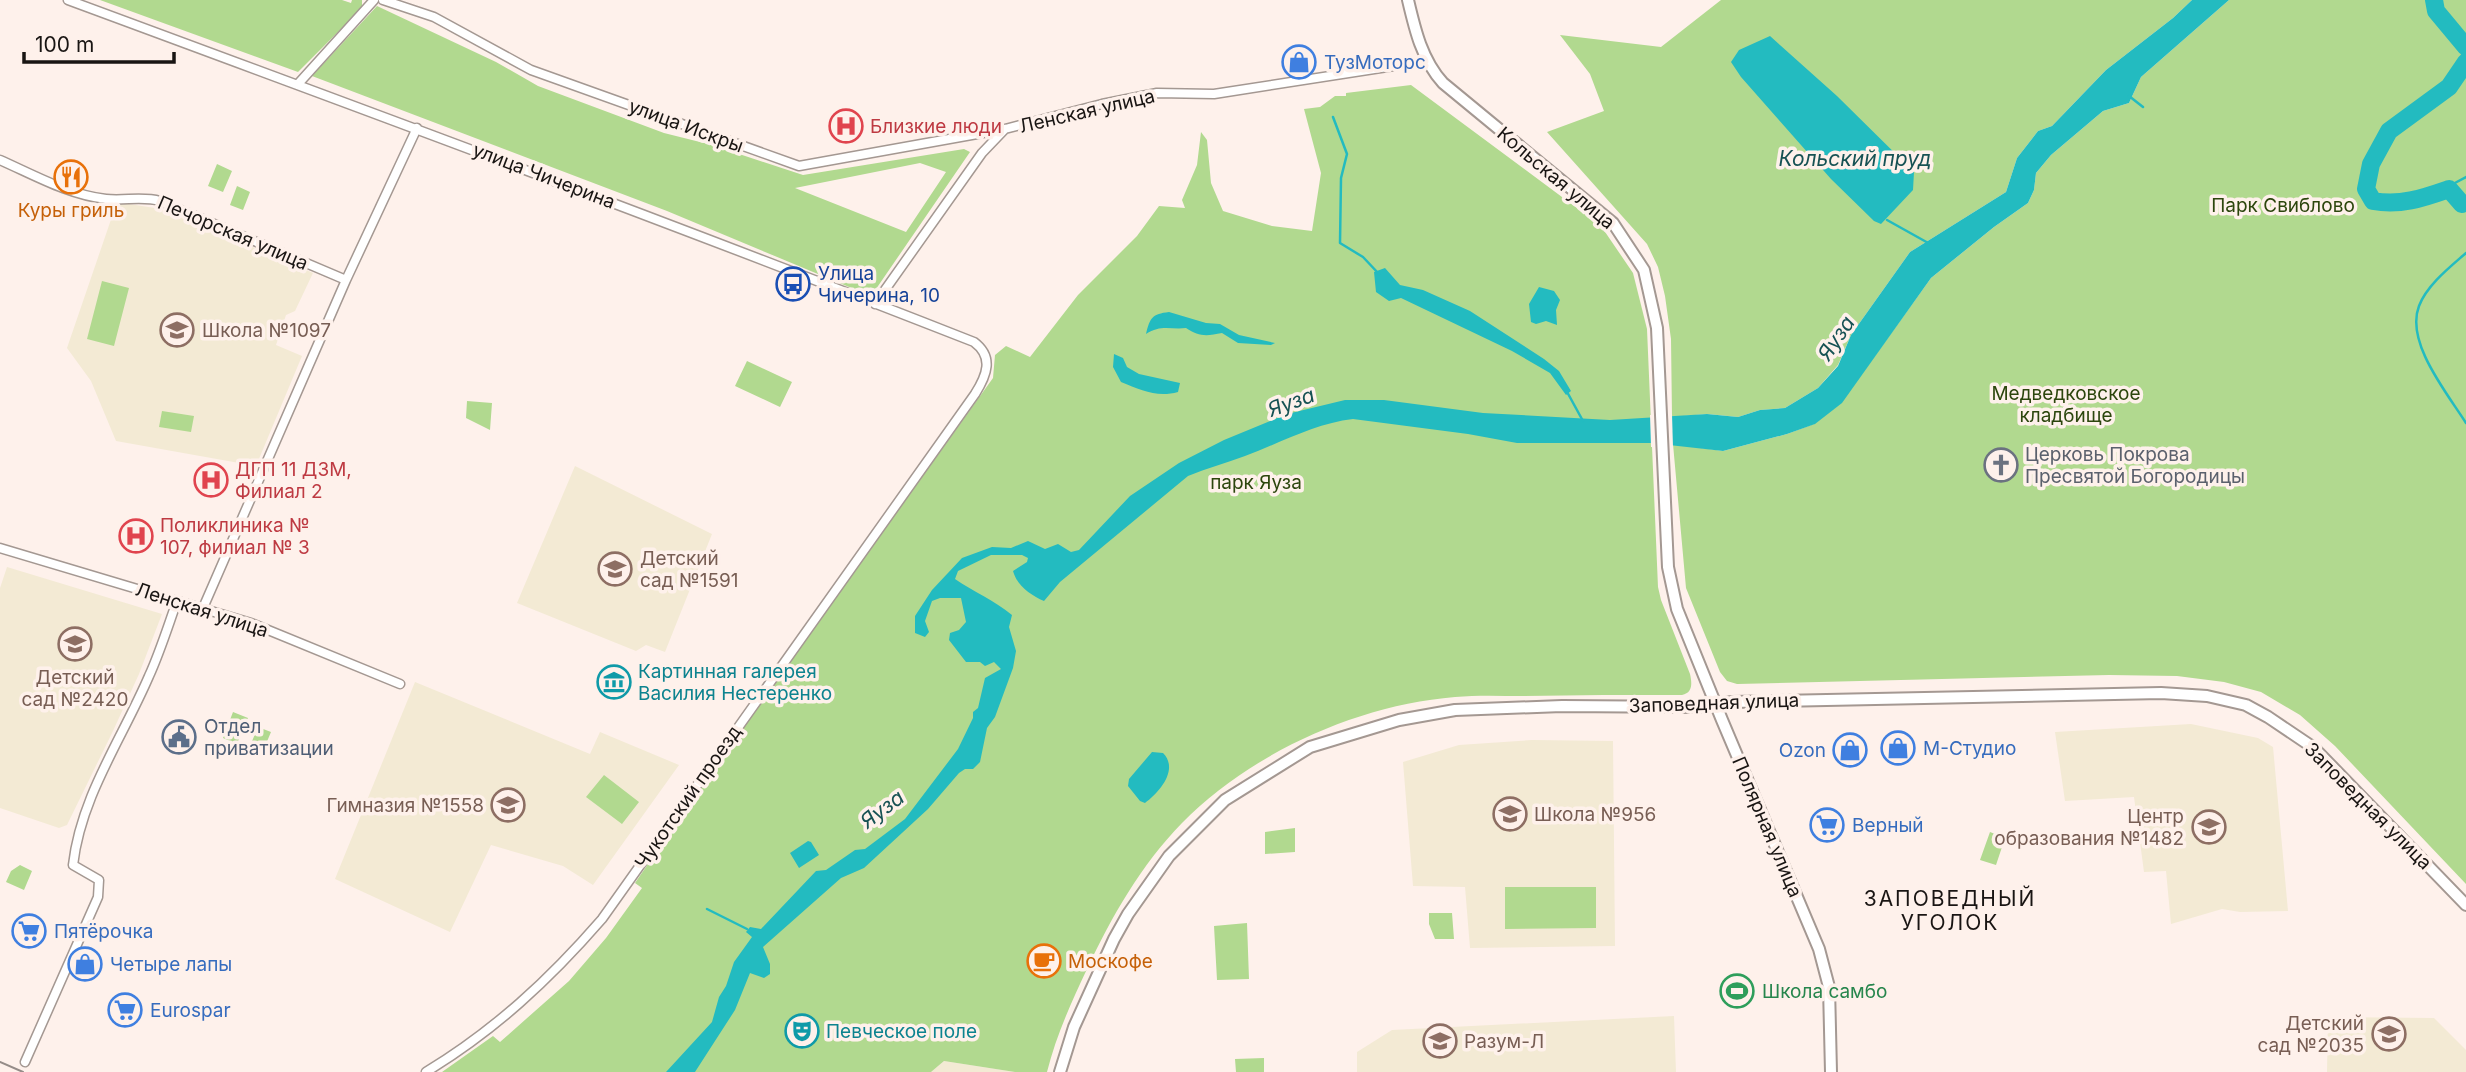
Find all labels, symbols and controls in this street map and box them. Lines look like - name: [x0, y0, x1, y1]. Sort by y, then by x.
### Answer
- scale bar: [24, 21, 175, 65]
- text: 100 m: [35, 32, 94, 57]
- shop icon: ТузМоторс: [1280, 43, 1318, 81]
- place label: ТузМоторс: [1324, 51, 1426, 74]
- street label: Ленская улица: [1017, 84, 1157, 138]
- street label: улица Искры: [625, 95, 747, 157]
- hospital icon: Близкие люди: [827, 107, 865, 145]
- place label: Близкие люди: [870, 115, 1002, 138]
- street label: Кольская улица: [1492, 122, 1620, 234]
- street label: улица Чичерина: [470, 138, 618, 214]
- water label: Кольский пруд: [1779, 146, 1931, 171]
- restaurant icon: Куры гриль: [52, 158, 90, 196]
- street label: Печорская улица: [154, 191, 312, 275]
- park label: Парк Свиблово: [2211, 194, 2355, 217]
- place label: Куры гриль: [18, 199, 124, 222]
- place label: Улица Чичерина, 10: [818, 262, 940, 307]
- bus stop icon: Улица Чичерина, 10: [774, 265, 812, 303]
- school or university icon: Школа №1097: [158, 311, 196, 349]
- water label: Яуза: [1812, 311, 1860, 366]
- place label: Школа №1097: [202, 319, 331, 342]
- water label: Яуза: [1263, 382, 1318, 422]
- park label: Медведковское кладбище: [1991, 382, 2141, 427]
- place label: Церковь Покрова Пресвятой Богородицы: [2025, 443, 2245, 488]
- church icon: Церковь Покрова Пресвятой Богородицы: [1982, 446, 2020, 484]
- place label: ДГП 11 ДЗМ, Филиал 2: [235, 458, 352, 503]
- hospital icon: ДГП 11 ДЗМ, Филиал 2: [192, 461, 230, 499]
- park label: парк Яуза: [1210, 471, 1302, 494]
- place label: Поликлиника № 107, филиал № 3: [160, 514, 310, 559]
- hospital icon: Поликлиника № 107, филиал № 3: [117, 517, 155, 555]
- place label: Детский сад №1591: [640, 547, 739, 592]
- school or university icon: Детский сад №1591: [596, 550, 634, 588]
- street label: Ленская улица: [133, 578, 271, 642]
- school or university icon: Детский сад №2420: [56, 625, 94, 663]
- place label: Картинная галерея Василия Нестеренко: [638, 660, 832, 705]
- museum icon: Картинная галерея Василия Нестеренко: [595, 663, 633, 701]
- place label: Детский сад №2420: [22, 666, 128, 711]
- street label: Заповедная улица: [1628, 689, 1800, 717]
- place label: Отдел приватизации: [204, 715, 334, 760]
- public building icon: Отдел приватизации: [160, 718, 198, 756]
- street label: Чукотский проезд: [630, 721, 746, 873]
- shop icon: М-Студио: [1879, 729, 1917, 767]
- shop icon: Ozon: [1831, 731, 1869, 769]
- place label: М-Студио: [1923, 737, 2016, 760]
- street label: Заповедная улица: [2300, 738, 2436, 874]
- place label: Ozon: [1779, 739, 1826, 762]
- street label: Полярная улица: [1727, 753, 1807, 901]
- water label: Яуза: [854, 784, 909, 834]
- school or university icon: Гимназия №1558: [489, 786, 527, 824]
- place label: Гимназия №1558: [326, 794, 484, 817]
- school or university icon: Школа №956: [1491, 795, 1529, 833]
- place label: Школа №956: [1534, 803, 1656, 826]
- place label: Центр образования №1482: [1994, 805, 2184, 850]
- supermarket icon: Верный: [1808, 806, 1846, 844]
- school or university icon: Центр образования №1482: [2190, 808, 2228, 846]
- place label: Верный: [1852, 814, 1924, 837]
- district label: ЗАПОВЕДНЫЙ УГОЛОК: [1864, 885, 2036, 935]
- supermarket icon: Пятёрочка: [10, 912, 48, 950]
- place label: Пятёрочка: [54, 920, 153, 943]
- cafe icon: Москофе: [1025, 942, 1063, 980]
- shop icon: Четыре лапы: [66, 945, 104, 983]
- place label: Москофе: [1068, 950, 1153, 973]
- place label: Четыре лапы: [110, 953, 232, 976]
- sports icon: Школа самбо: [1718, 972, 1756, 1010]
- place label: Школа самбо: [1762, 980, 1887, 1003]
- supermarket icon: Eurospar: [106, 991, 144, 1029]
- place label: Eurospar: [150, 999, 231, 1022]
- theatre icon: Певческое поле: [783, 1012, 821, 1050]
- place label: Детский сад №2035: [2257, 1012, 2364, 1057]
- school or university icon: Детский сад №2035: [2370, 1015, 2408, 1053]
- place label: Певческое поле: [826, 1020, 977, 1043]
- school or university icon: Разум-Л: [1421, 1022, 1459, 1060]
- place label: Разум-Л: [1464, 1030, 1544, 1053]

